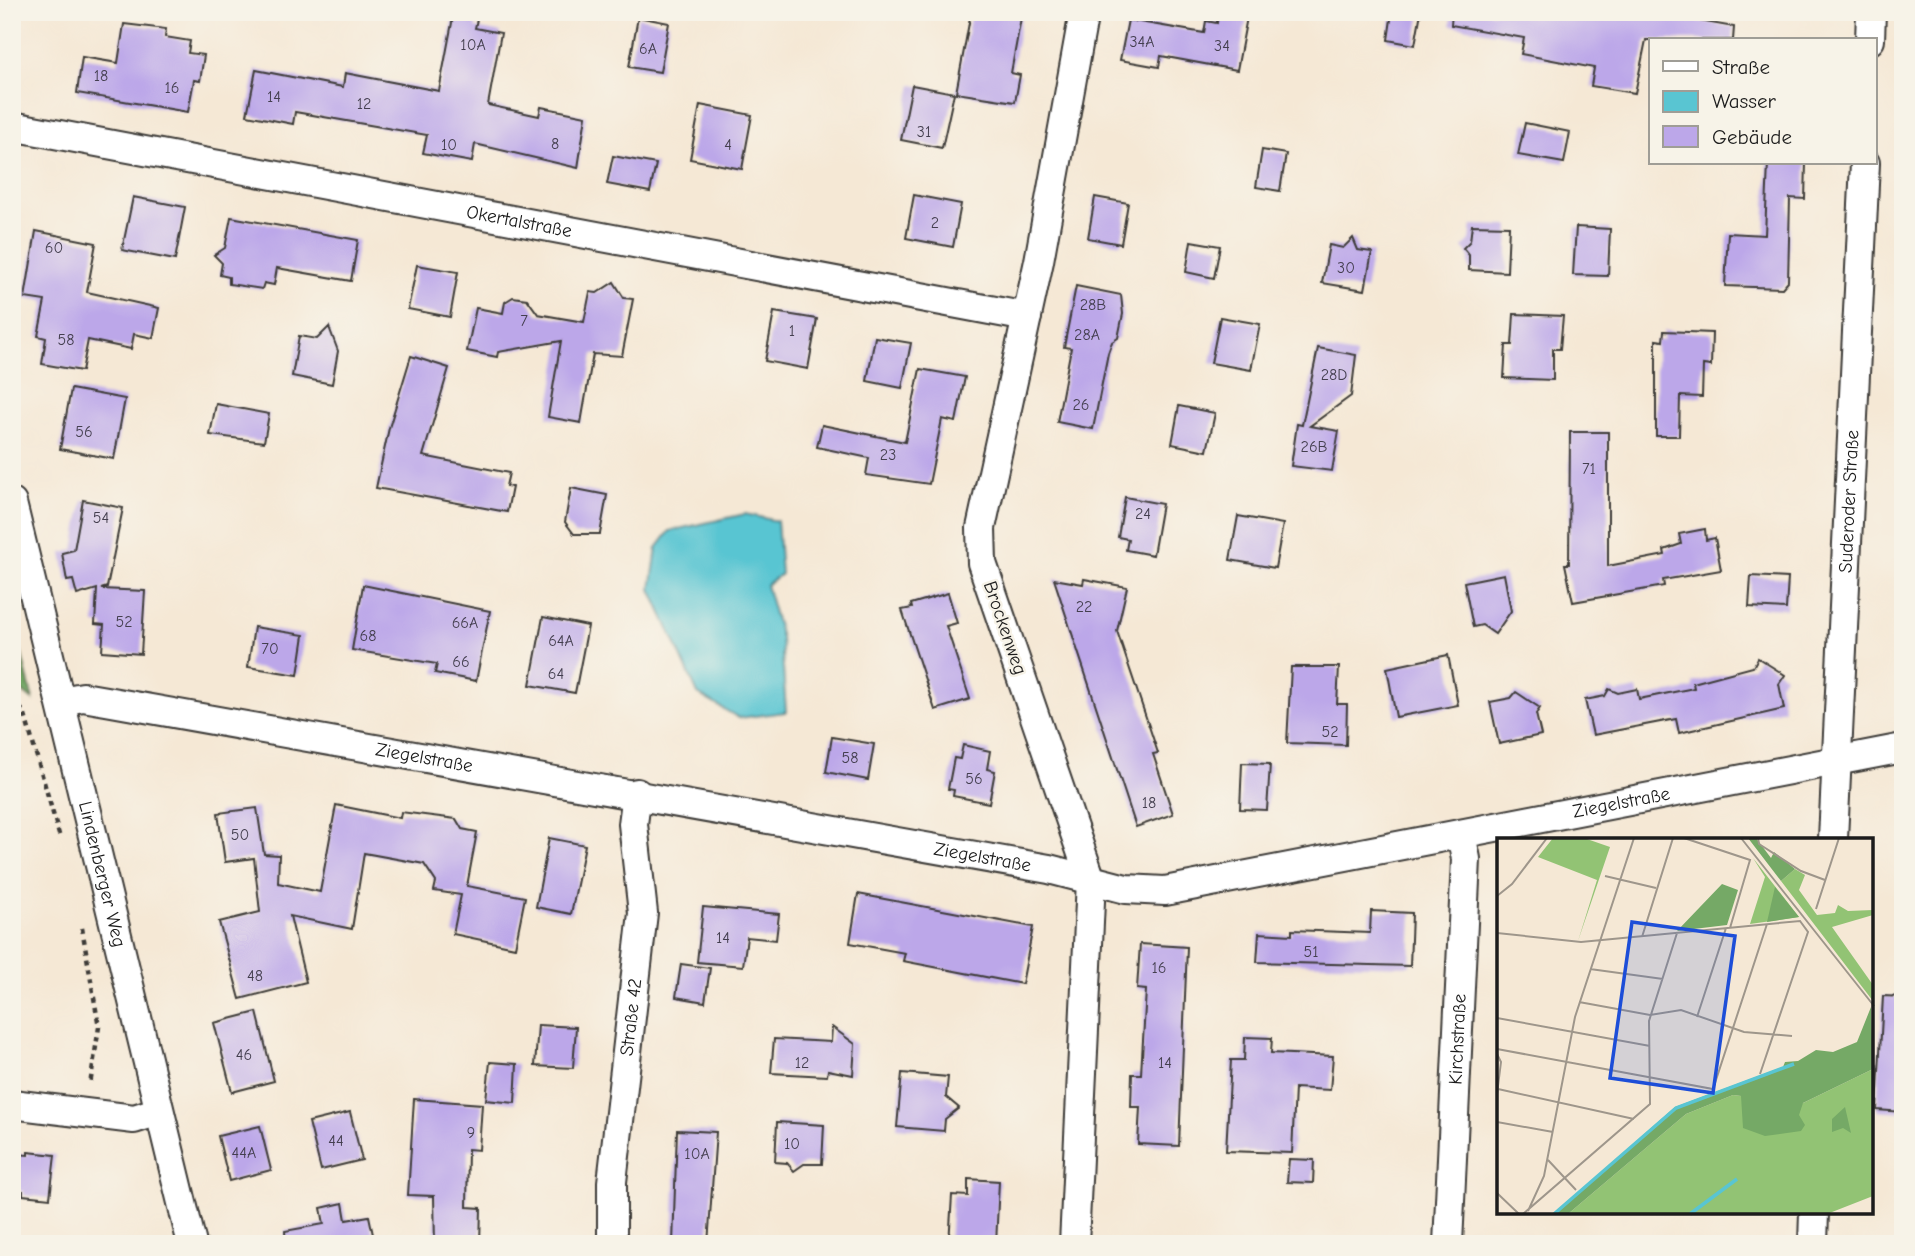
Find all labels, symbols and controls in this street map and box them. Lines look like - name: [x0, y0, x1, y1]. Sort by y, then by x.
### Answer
- house number: 34A: [1129, 33, 1155, 51]
- house number: 10A: [460, 36, 486, 54]
- house number: 34: [1214, 37, 1230, 55]
- legend: [1649, 38, 1876, 164]
- house number: 6A: [639, 40, 657, 58]
- text: Straße: [1712, 55, 1770, 79]
- house number: 18: [94, 67, 108, 85]
- house number: 16: [164, 79, 180, 97]
- house number: 14: [267, 88, 281, 106]
- text: Wasser: [1712, 89, 1777, 113]
- house number: 12: [357, 95, 371, 113]
- house number: 31: [917, 123, 931, 141]
- text: Gebäude: [1712, 125, 1792, 149]
- house number: 8: [551, 135, 559, 153]
- house number: 10: [441, 136, 457, 154]
- house number: 4: [724, 136, 732, 154]
- street label: Okertalstraße: [465, 201, 574, 242]
- house number: 2: [931, 214, 939, 232]
- house number: 60: [45, 239, 63, 257]
- house number: 30: [1337, 259, 1355, 277]
- house number: 28B: [1080, 296, 1106, 314]
- house number: 7: [520, 312, 528, 330]
- house number: 1: [789, 322, 795, 340]
- house number: 28A: [1074, 326, 1100, 344]
- house number: 58: [58, 331, 74, 349]
- house number: 28D: [1321, 366, 1347, 384]
- house number: 26: [1072, 396, 1090, 414]
- house number: 56: [75, 423, 93, 441]
- street label: Suderoder Straße: [1835, 429, 1863, 573]
- house number: 26B: [1301, 438, 1328, 456]
- house number: 23: [880, 446, 896, 464]
- house number: 71: [1582, 460, 1596, 478]
- house number: 24: [1135, 505, 1151, 523]
- house number: 54: [93, 509, 109, 527]
- street label: Brockenweg: [979, 578, 1031, 678]
- house number: 22: [1076, 598, 1092, 616]
- house number: 52: [115, 613, 133, 631]
- house number: 66A: [452, 614, 478, 632]
- house number: 68: [360, 627, 376, 645]
- house number: 64A: [548, 632, 574, 650]
- house number: 70: [261, 640, 279, 658]
- house number: 66: [452, 653, 470, 671]
- house number: 64: [548, 665, 564, 683]
- house number: 52: [1321, 723, 1339, 741]
- street label: Ziegelstraße: [374, 738, 475, 777]
- house number: 58: [842, 749, 858, 767]
- house number: 56: [965, 770, 983, 788]
- street label: Ziegelstraße: [1571, 782, 1672, 823]
- house number: 18: [1142, 794, 1156, 812]
- street label: Lindenberger Weg: [74, 799, 131, 949]
- house number: 50: [231, 826, 249, 844]
- street label: Ziegelstraße: [932, 838, 1033, 877]
- inset map: [1497, 838, 1873, 1214]
- house number: 14: [716, 929, 730, 947]
- house number: 51: [1303, 943, 1319, 961]
- house number: 16: [1151, 959, 1167, 977]
- house number: 48: [247, 967, 263, 985]
- street label: Straße 42: [616, 977, 646, 1057]
- street label: Kirchstraße: [1444, 993, 1471, 1085]
- house number: 46: [236, 1046, 252, 1064]
- house number: 12: [795, 1054, 809, 1072]
- house number: 14: [1158, 1054, 1172, 1072]
- house number: 9: [467, 1124, 475, 1142]
- house number: 44: [328, 1132, 344, 1150]
- house number: 10: [784, 1135, 800, 1153]
- house number: 44A: [232, 1144, 256, 1162]
- house number: 10A: [684, 1145, 710, 1163]

